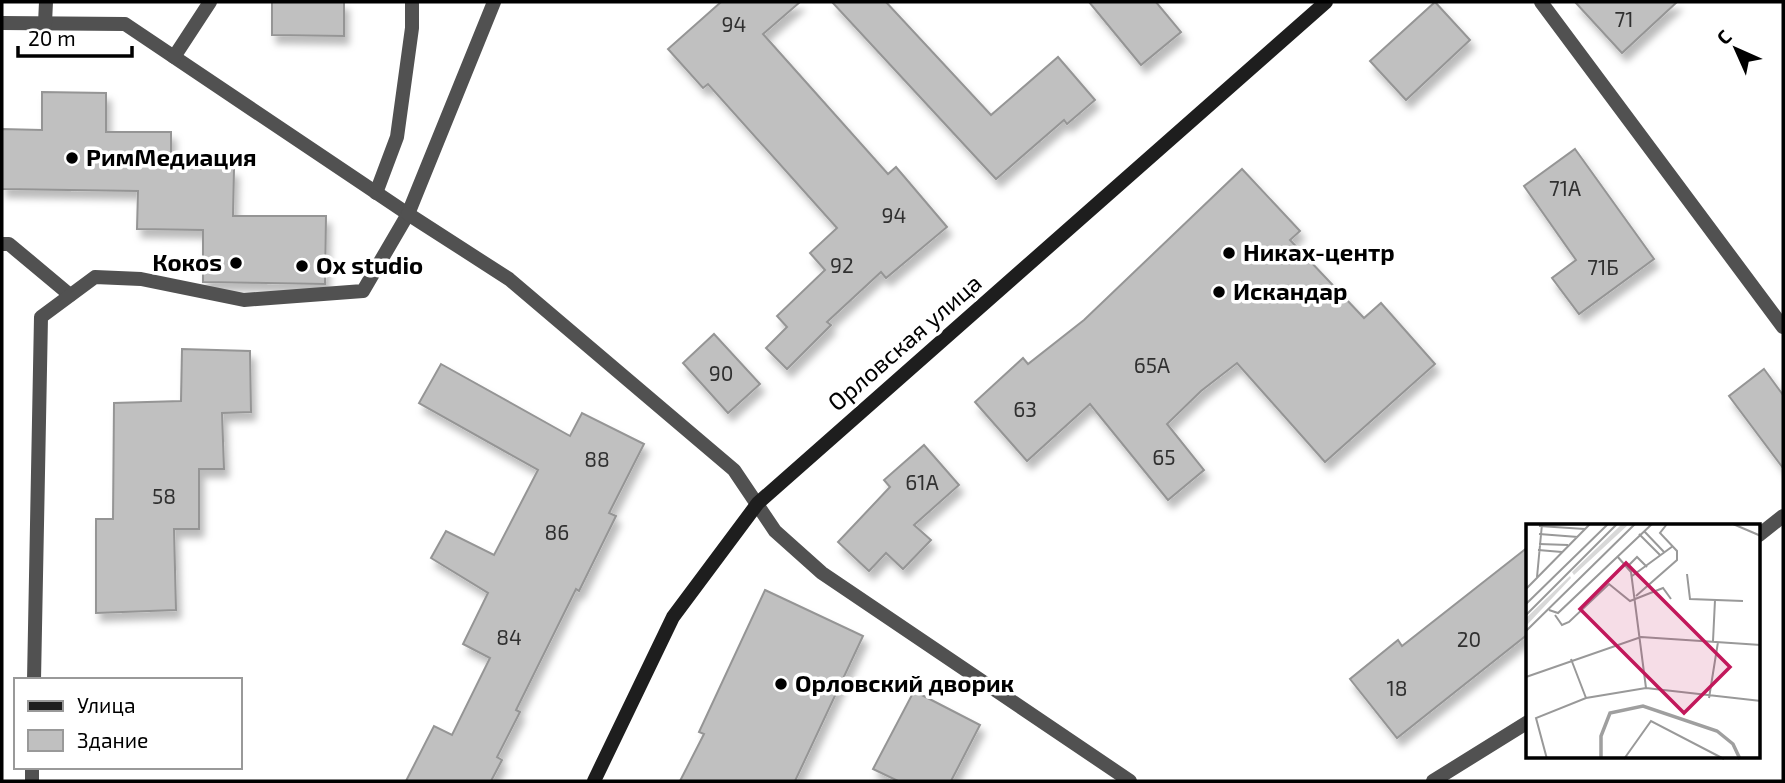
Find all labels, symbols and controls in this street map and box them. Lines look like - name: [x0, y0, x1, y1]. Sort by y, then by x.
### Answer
- house number: 71: [1614, 6, 1634, 31]
- house number: 94: [722, 11, 746, 36]
- scale bar: [18, 14, 131, 58]
- north arrow: [1701, 14, 1771, 84]
- text: 20 m: [28, 25, 76, 50]
- text: С: [1712, 25, 1736, 49]
- place label: РимМедиация: [86, 142, 257, 171]
- marker: РимМедиация: [64, 150, 80, 166]
- house number: 71А: [1549, 175, 1581, 200]
- house number: 94: [882, 202, 906, 227]
- place label: Никах-центр: [1243, 237, 1395, 266]
- marker: Никах-центр: [1221, 245, 1237, 261]
- place label: Кокоs: [152, 247, 222, 276]
- place label: Ox studio: [316, 250, 423, 279]
- house number: 92: [830, 252, 854, 277]
- house number: 71Б: [1587, 254, 1619, 279]
- marker: Кокоs: [228, 255, 244, 271]
- marker: Ox studio: [294, 258, 310, 274]
- street label: Орловская улица: [821, 267, 987, 417]
- place label: Искандар: [1233, 276, 1348, 305]
- marker: Искандар: [1211, 284, 1227, 300]
- house number: 65А: [1134, 352, 1170, 377]
- house number: 90: [709, 360, 733, 385]
- house number: 63: [1013, 396, 1037, 421]
- house number: 65: [1152, 444, 1176, 469]
- house number: 88: [584, 446, 610, 471]
- house number: 61А: [905, 469, 939, 494]
- house number: 58: [152, 483, 176, 508]
- house number: 86: [545, 519, 569, 544]
- inset map: [1526, 524, 1760, 758]
- house number: 84: [496, 624, 522, 649]
- house number: 20: [1457, 626, 1481, 651]
- place label: Орловский дворик: [795, 668, 1015, 697]
- house number: 18: [1386, 675, 1408, 700]
- marker: Орловский дворик: [773, 676, 789, 692]
- legend: [14, 678, 242, 769]
- text: Улица: [77, 692, 136, 717]
- text: Здание: [77, 727, 148, 752]

